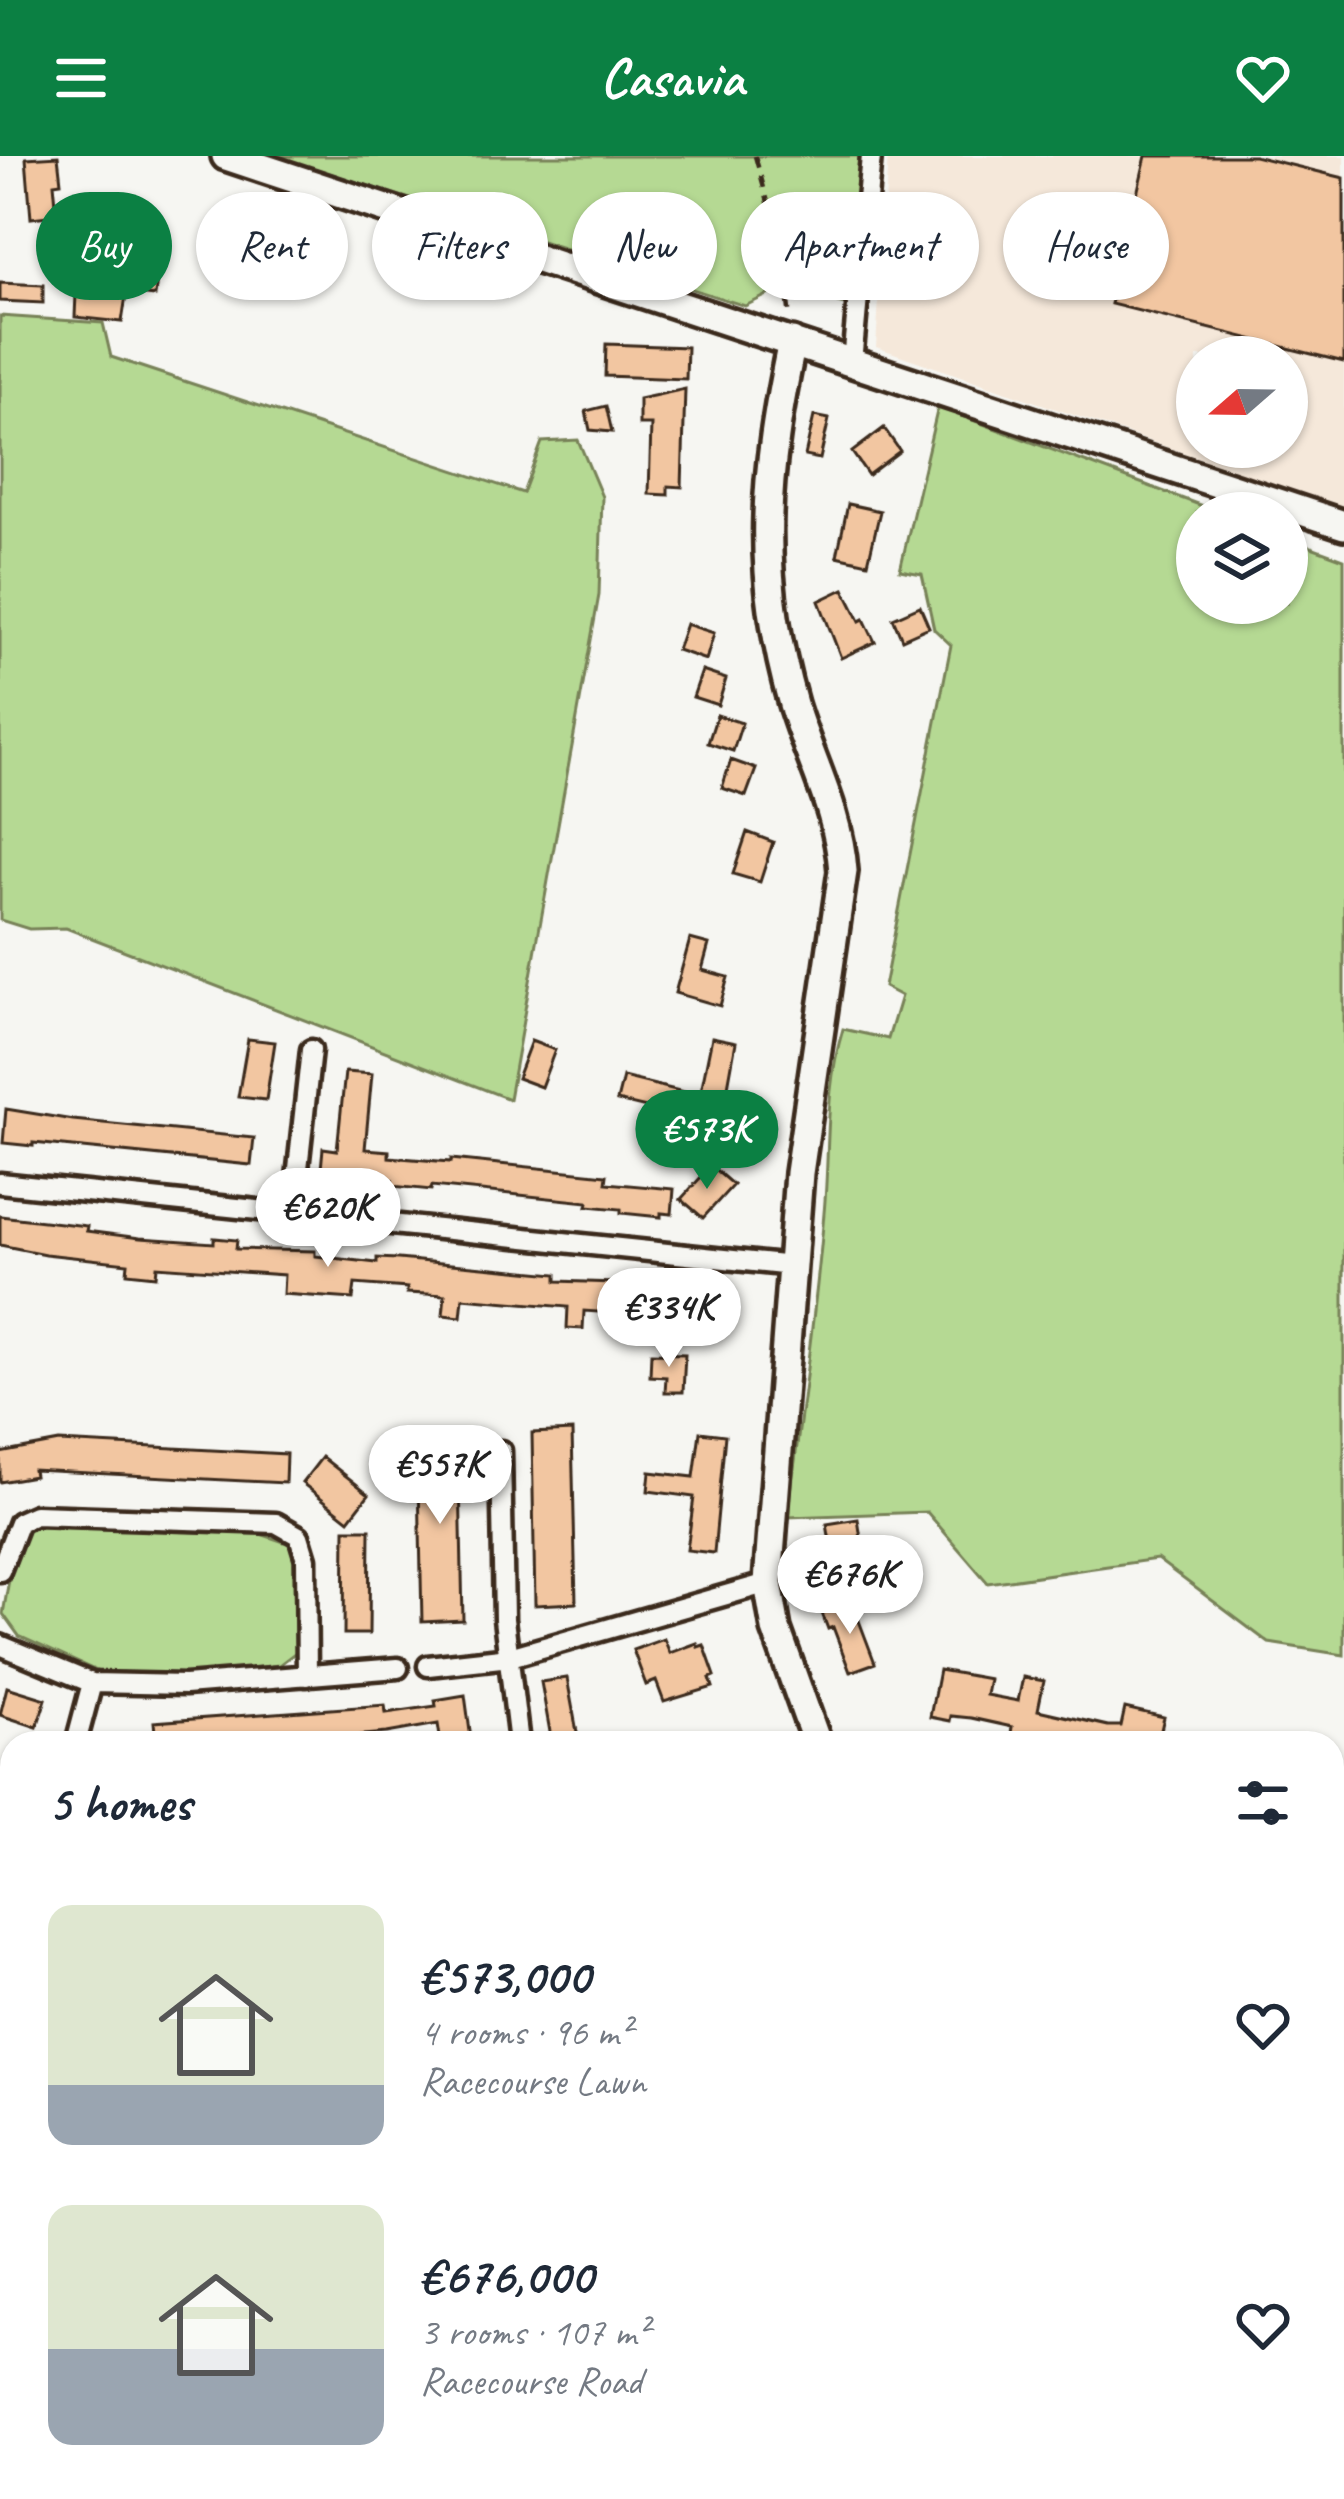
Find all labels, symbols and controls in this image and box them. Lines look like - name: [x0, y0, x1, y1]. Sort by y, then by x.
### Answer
- text: Casavia: [600, 44, 744, 112]
- icon: menu: [48, 45, 114, 111]
- icon: heart: [1230, 45, 1296, 111]
- chip: Buy: [36, 192, 172, 300]
- chip: Rent: [196, 192, 348, 300]
- chip: Filters: [372, 192, 548, 300]
- chip: New: [572, 192, 717, 300]
- chip: Apartment: [741, 192, 979, 300]
- chip: House: [1003, 192, 1169, 300]
- north arrow: [1176, 336, 1308, 468]
- map controls: [1176, 336, 1308, 624]
- button: layers: [1176, 492, 1308, 624]
- pin: €573K: [623, 1090, 791, 1192]
- text: €573K: [662, 1104, 752, 1153]
- pin: €620K: [244, 1168, 412, 1270]
- text: €620K: [283, 1182, 373, 1231]
- pin: €334K: [585, 1268, 753, 1370]
- text: €334K: [624, 1282, 714, 1331]
- pin: €557K: [356, 1425, 524, 1527]
- text: €557K: [396, 1439, 484, 1488]
- pin: €676K: [766, 1535, 934, 1637]
- text: €676K: [804, 1549, 896, 1598]
- icon: filters: [1230, 1770, 1296, 1836]
- text: 5 homes: [48, 1771, 191, 1835]
- text: €573,000: [420, 1944, 590, 2008]
- icon: home: [144, 1953, 288, 2097]
- icon: heart: [1230, 1992, 1296, 2058]
- text: 4 rooms · 96 m²: [420, 2008, 631, 2057]
- text: Racecourse Lawn: [420, 2057, 646, 2106]
- text: €676,000: [420, 2244, 593, 2308]
- icon: home: [144, 2253, 288, 2397]
- icon: heart: [1230, 2292, 1296, 2358]
- text: 3 rooms · 107 m²: [420, 2308, 648, 2357]
- text: Racecourse Road: [420, 2357, 642, 2406]

